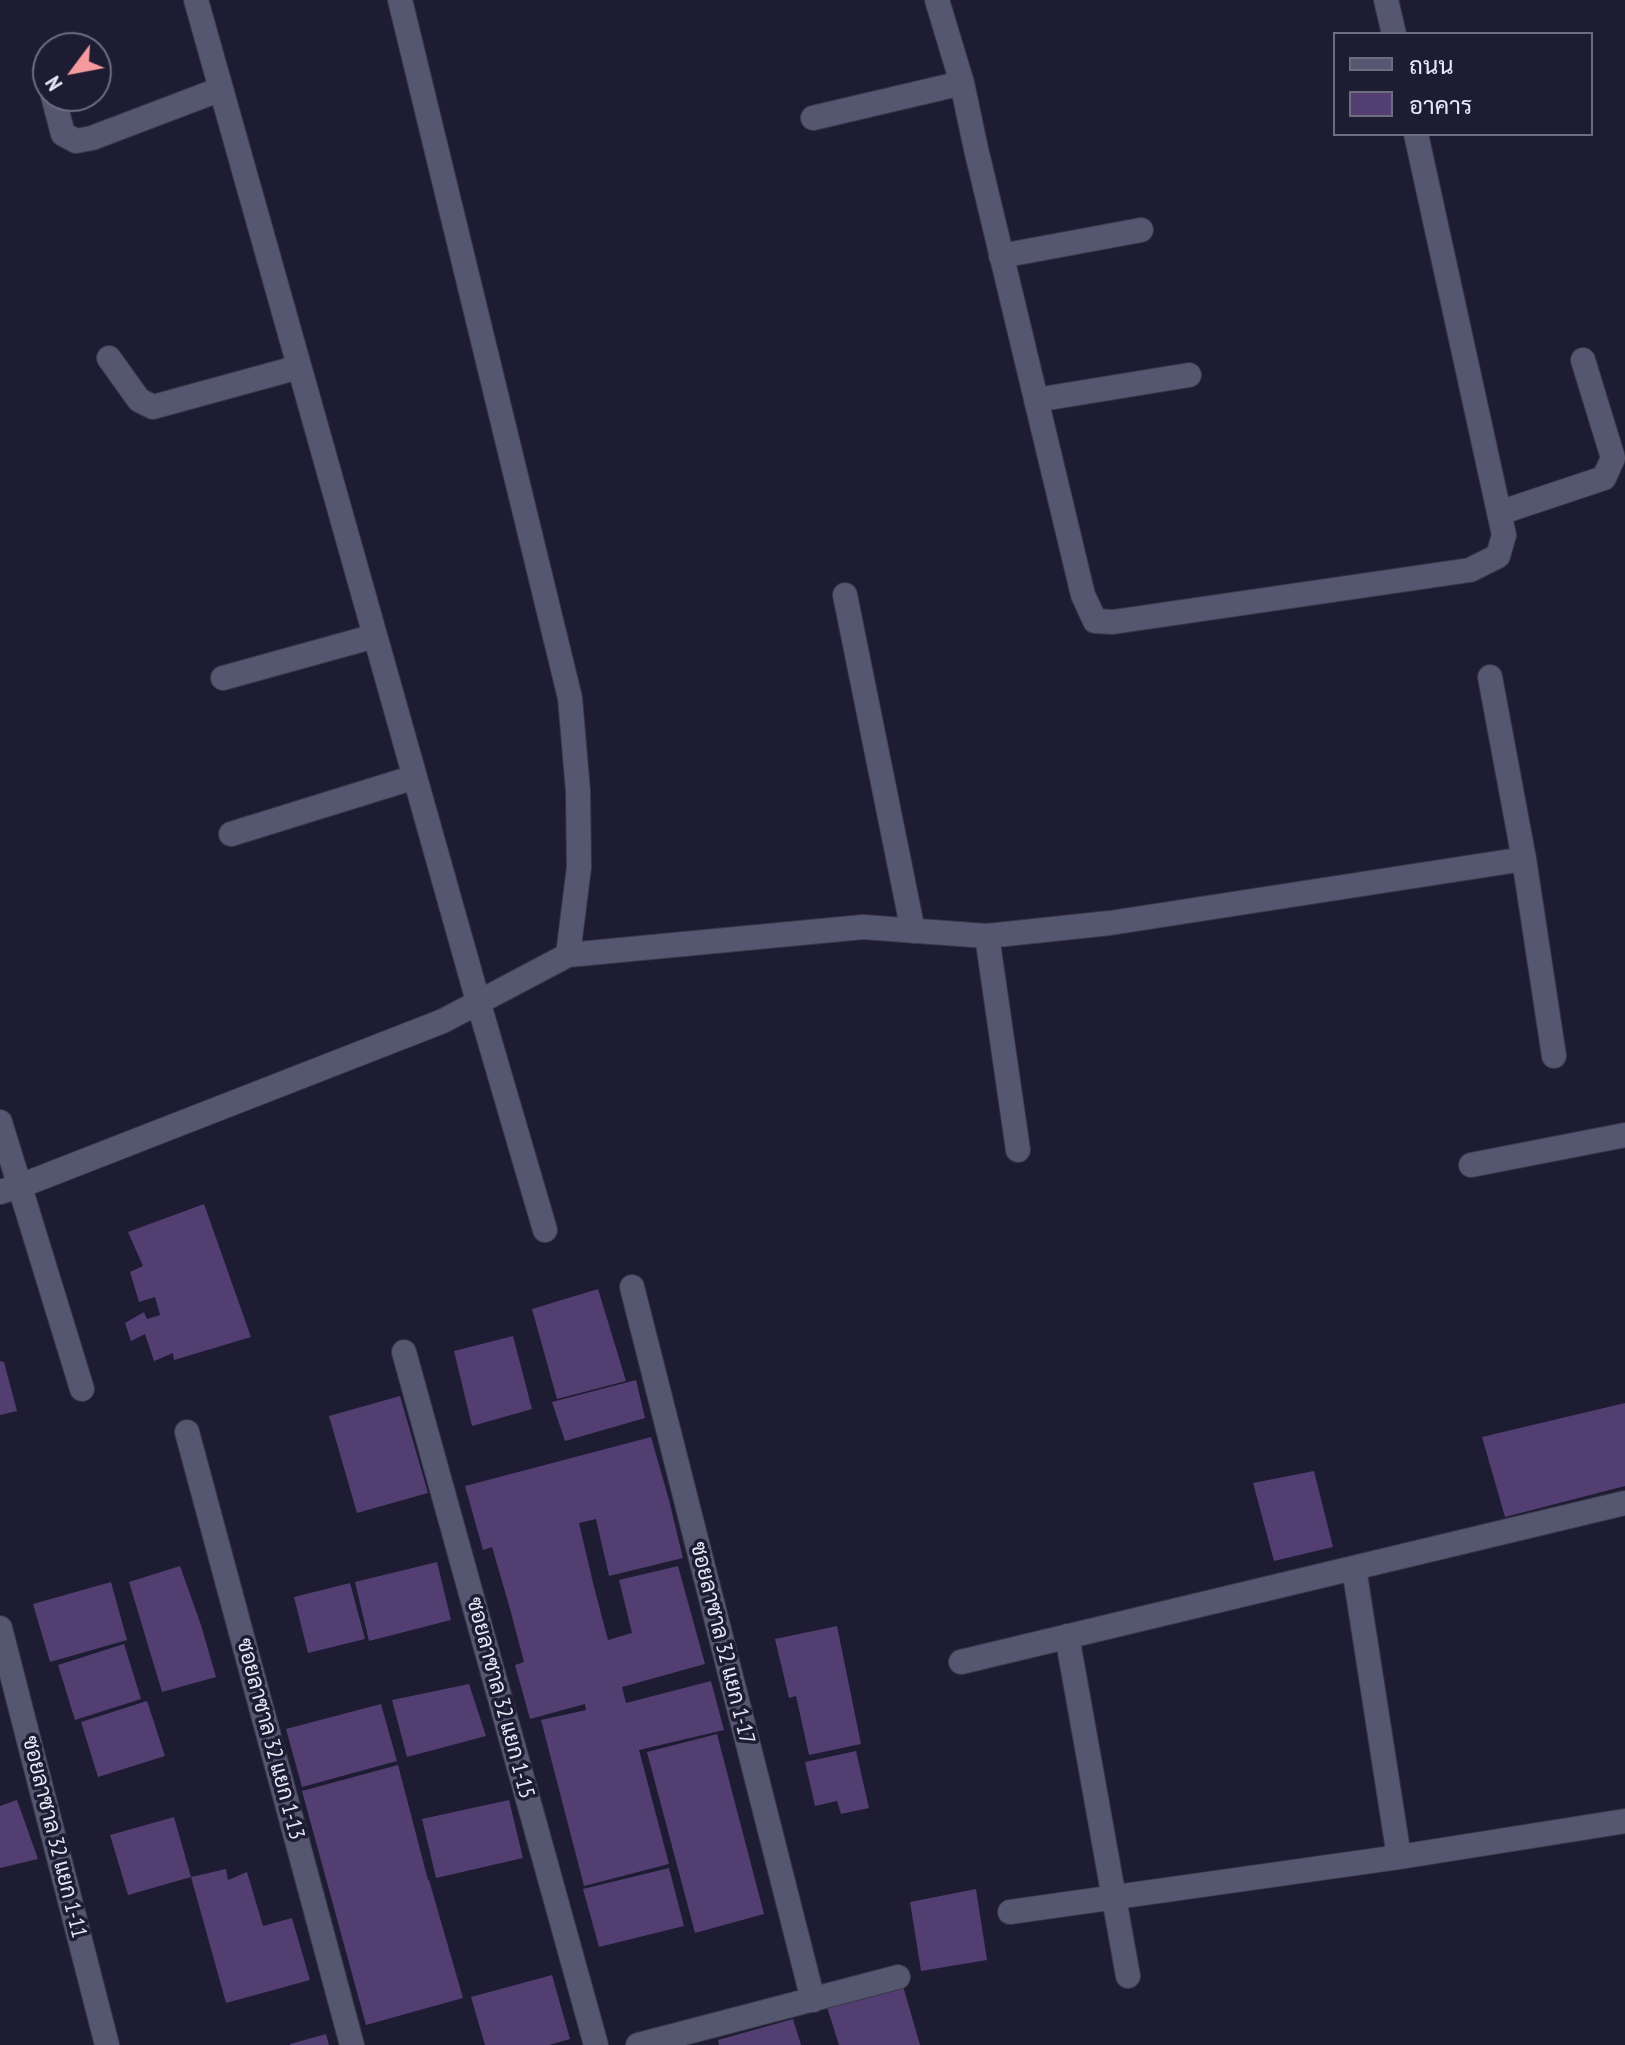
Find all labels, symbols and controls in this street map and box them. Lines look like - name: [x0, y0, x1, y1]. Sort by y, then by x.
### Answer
- north arrow: [32, 32, 112, 112]
- legend: [1333, 32, 1593, 136]
- text: ถนน: [1409, 50, 1454, 81]
- text: N: [38, 71, 68, 96]
- text: อาคาร: [1409, 90, 1472, 121]
- street label: ซอยลาซาล 32 แยก 1-17: [684, 1539, 760, 1747]
- street label: ซอยลาซาล 32 แยก 1-15: [460, 1594, 540, 1802]
- street label: ซอยลาซาล 32 แยก 1-13: [230, 1635, 310, 1843]
- street label: ซอยลาซาล 32 แยก 1-11: [16, 1733, 92, 1941]

